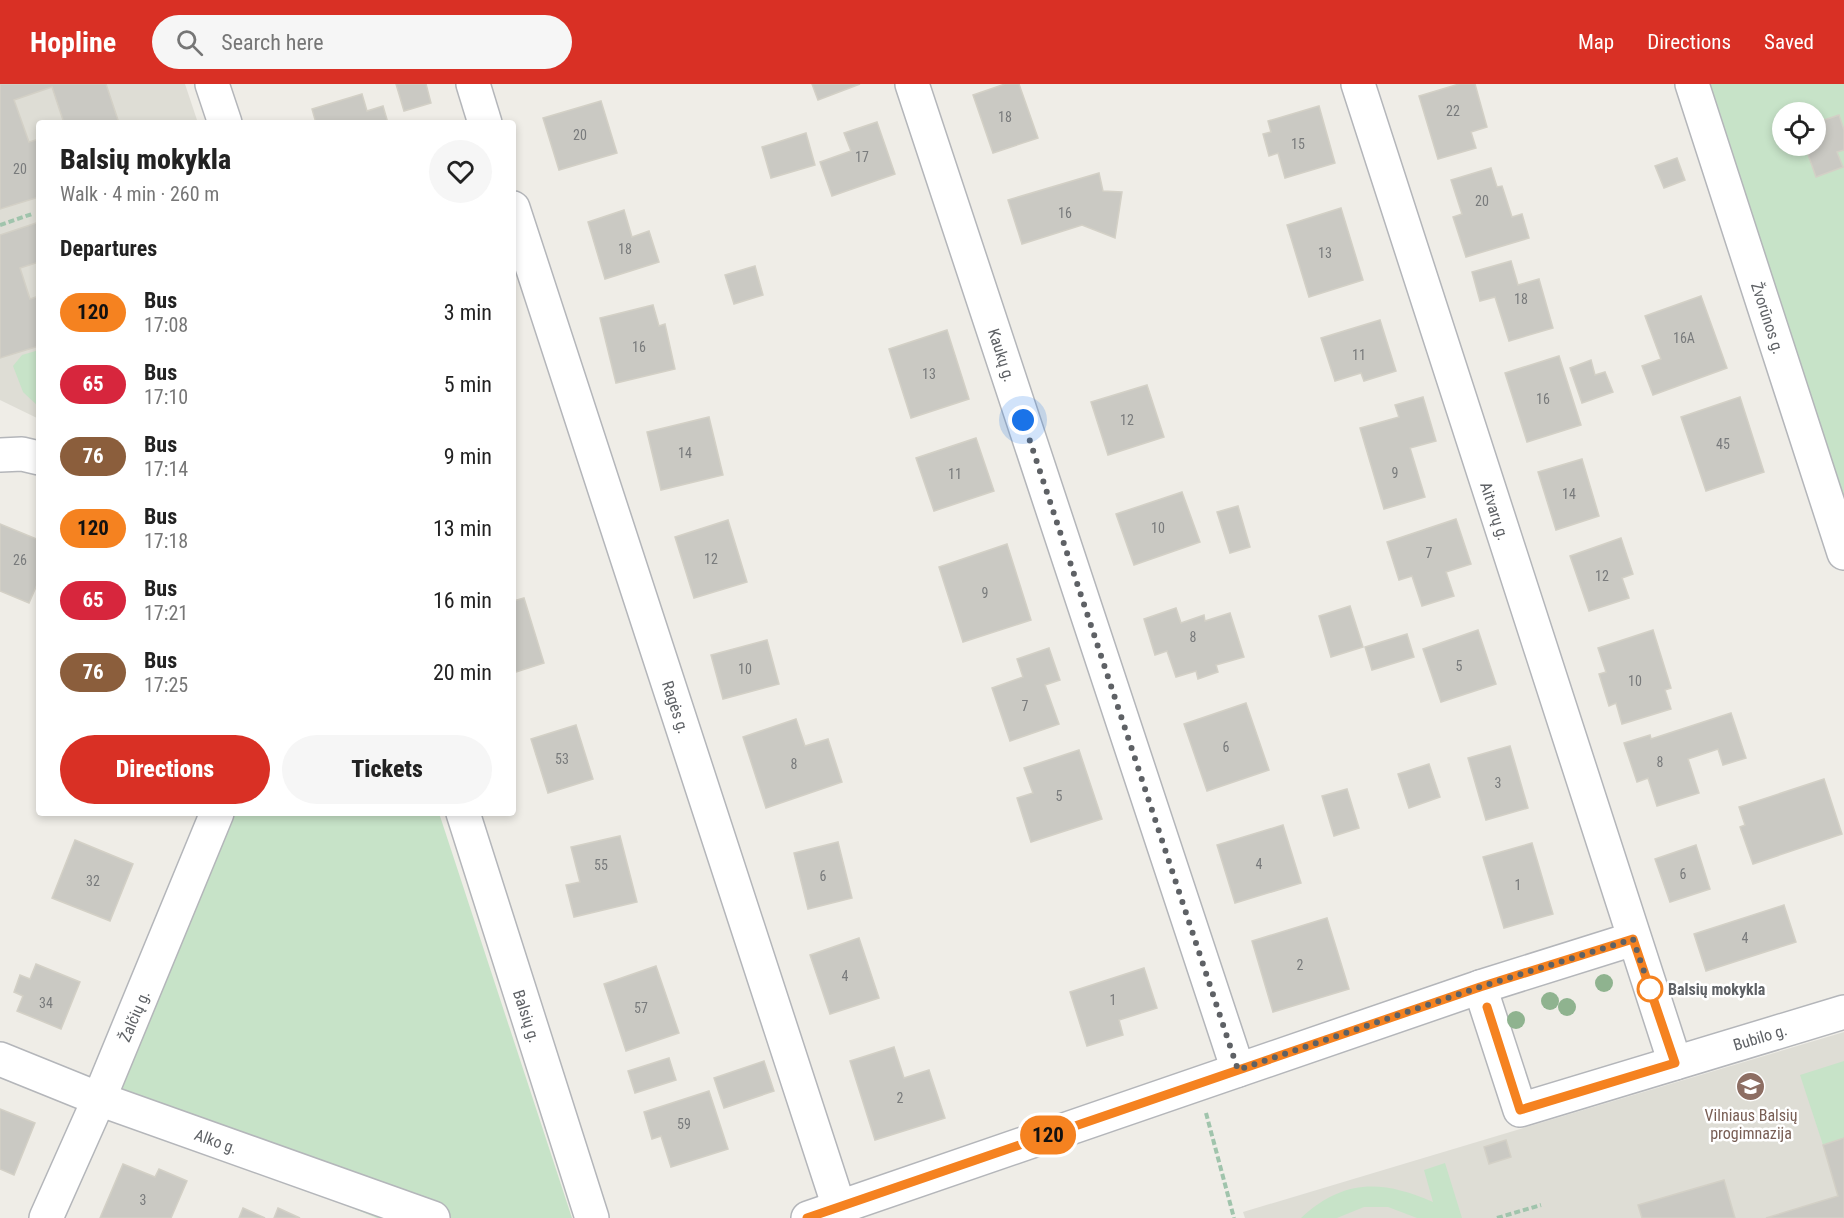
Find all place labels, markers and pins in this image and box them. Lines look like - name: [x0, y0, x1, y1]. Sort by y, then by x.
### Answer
- marker: Balsių mokykla: [1637, 976, 1663, 1002]
- place label: Balsių mokykla: [1668, 980, 1766, 999]
- school or university icon: Vilniaus Balsių progimnazija: [1735, 1071, 1767, 1103]
- place label: Vilniaus Balsių progimnazija: [1705, 1106, 1797, 1143]

